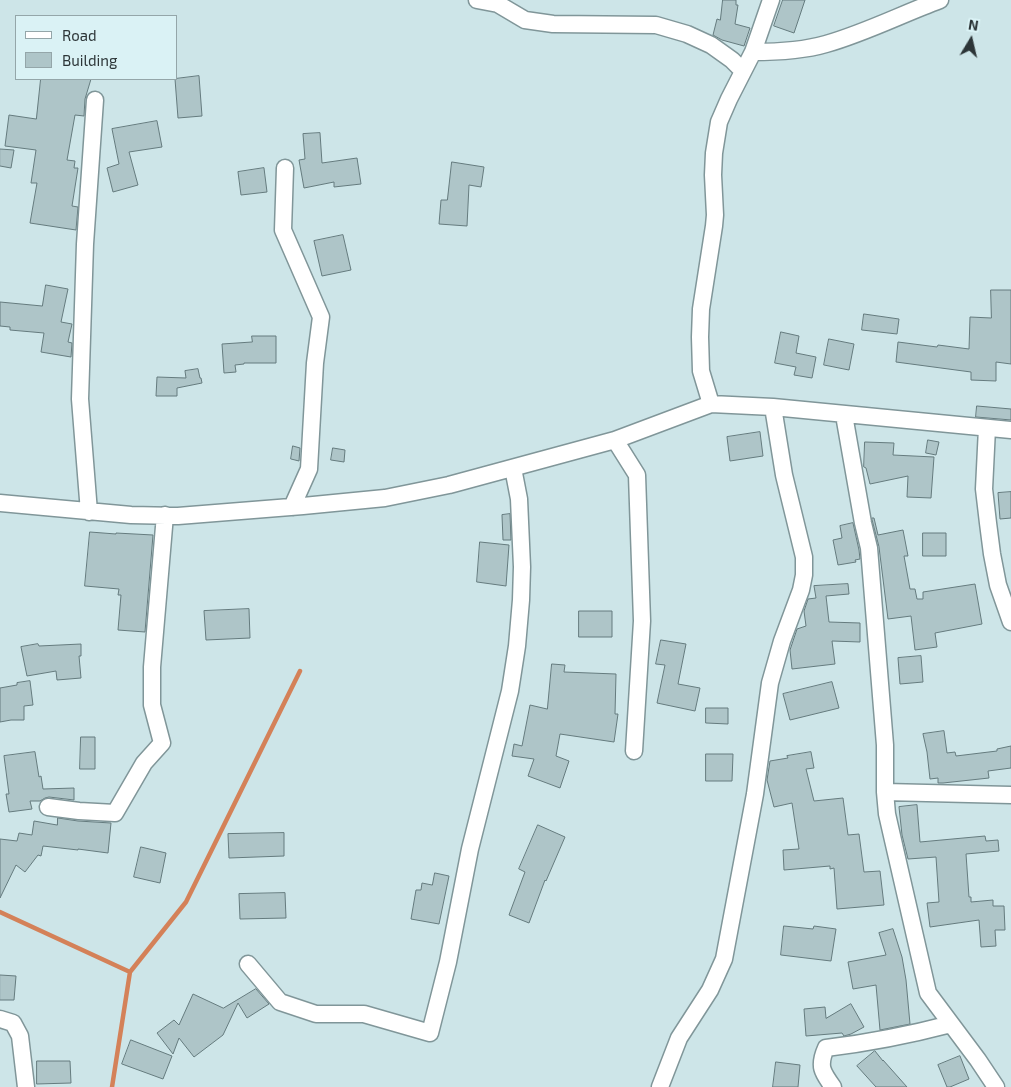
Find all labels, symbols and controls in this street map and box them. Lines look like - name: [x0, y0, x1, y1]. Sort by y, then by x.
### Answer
- legend: [15, 15, 178, 80]
- north arrow: [946, 15, 996, 65]
- text: N: [967, 16, 980, 34]
- text: Road: [62, 26, 97, 44]
- text: Building: [62, 51, 117, 69]

